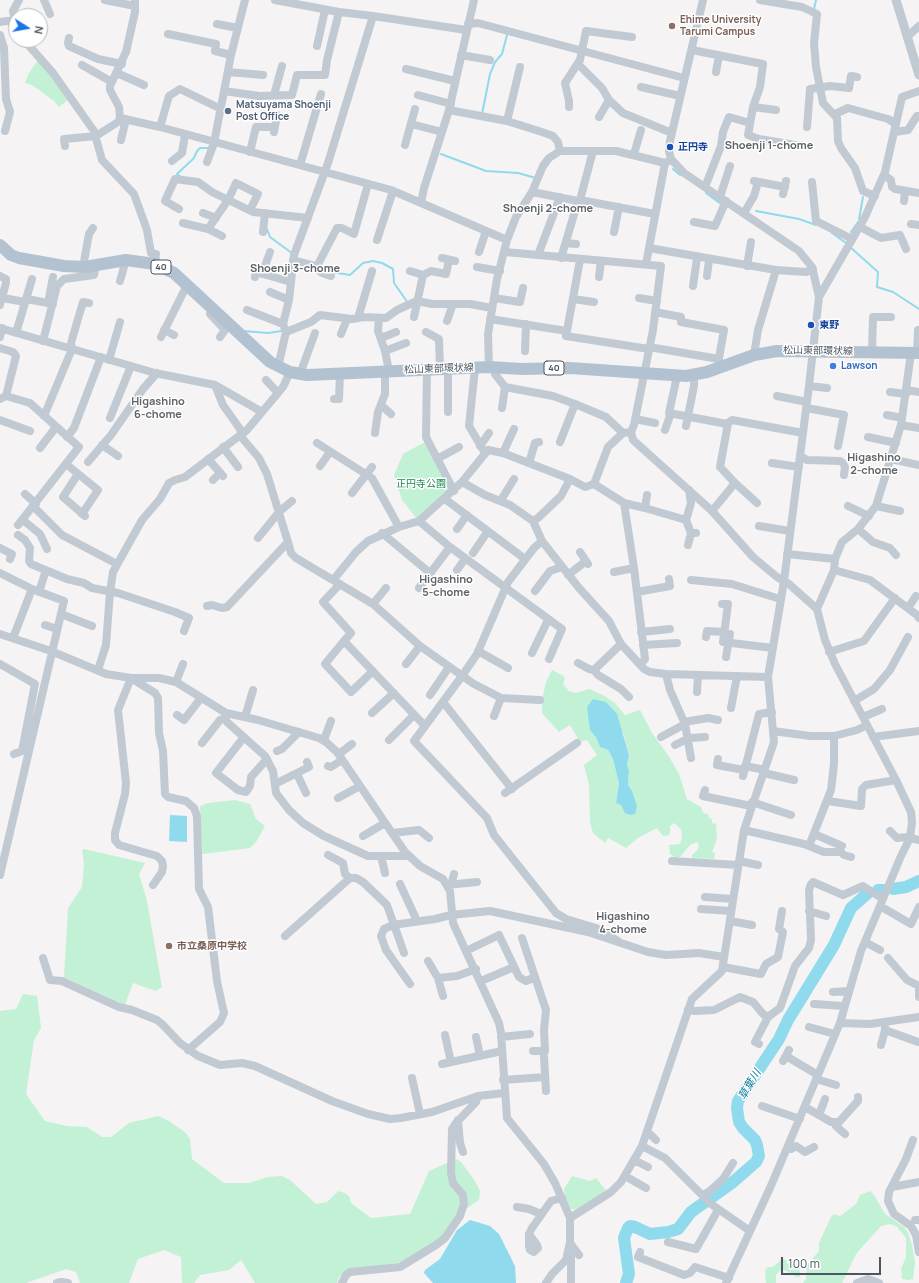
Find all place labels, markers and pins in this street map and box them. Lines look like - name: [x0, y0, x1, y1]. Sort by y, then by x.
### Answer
- place label: Ehime University Tarumi Campus: [680, 14, 761, 38]
- marker: Ehime University Tarumi Campus: [667, 21, 677, 31]
- place label: Matsuyama Shoenji Post Office: [236, 99, 331, 122]
- marker: Matsuyama Shoenji Post Office: [223, 106, 233, 116]
- place label: 正円寺: [678, 141, 708, 153]
- marker: 正円寺: [665, 142, 675, 152]
- place label: 東野: [819, 319, 839, 331]
- marker: 東野: [806, 320, 816, 330]
- place label: Lawson: [841, 360, 878, 372]
- marker: Lawson: [828, 361, 838, 371]
- place label: 市立桑原中学校: [177, 940, 247, 952]
- marker: 市立桑原中学校: [164, 941, 174, 951]

